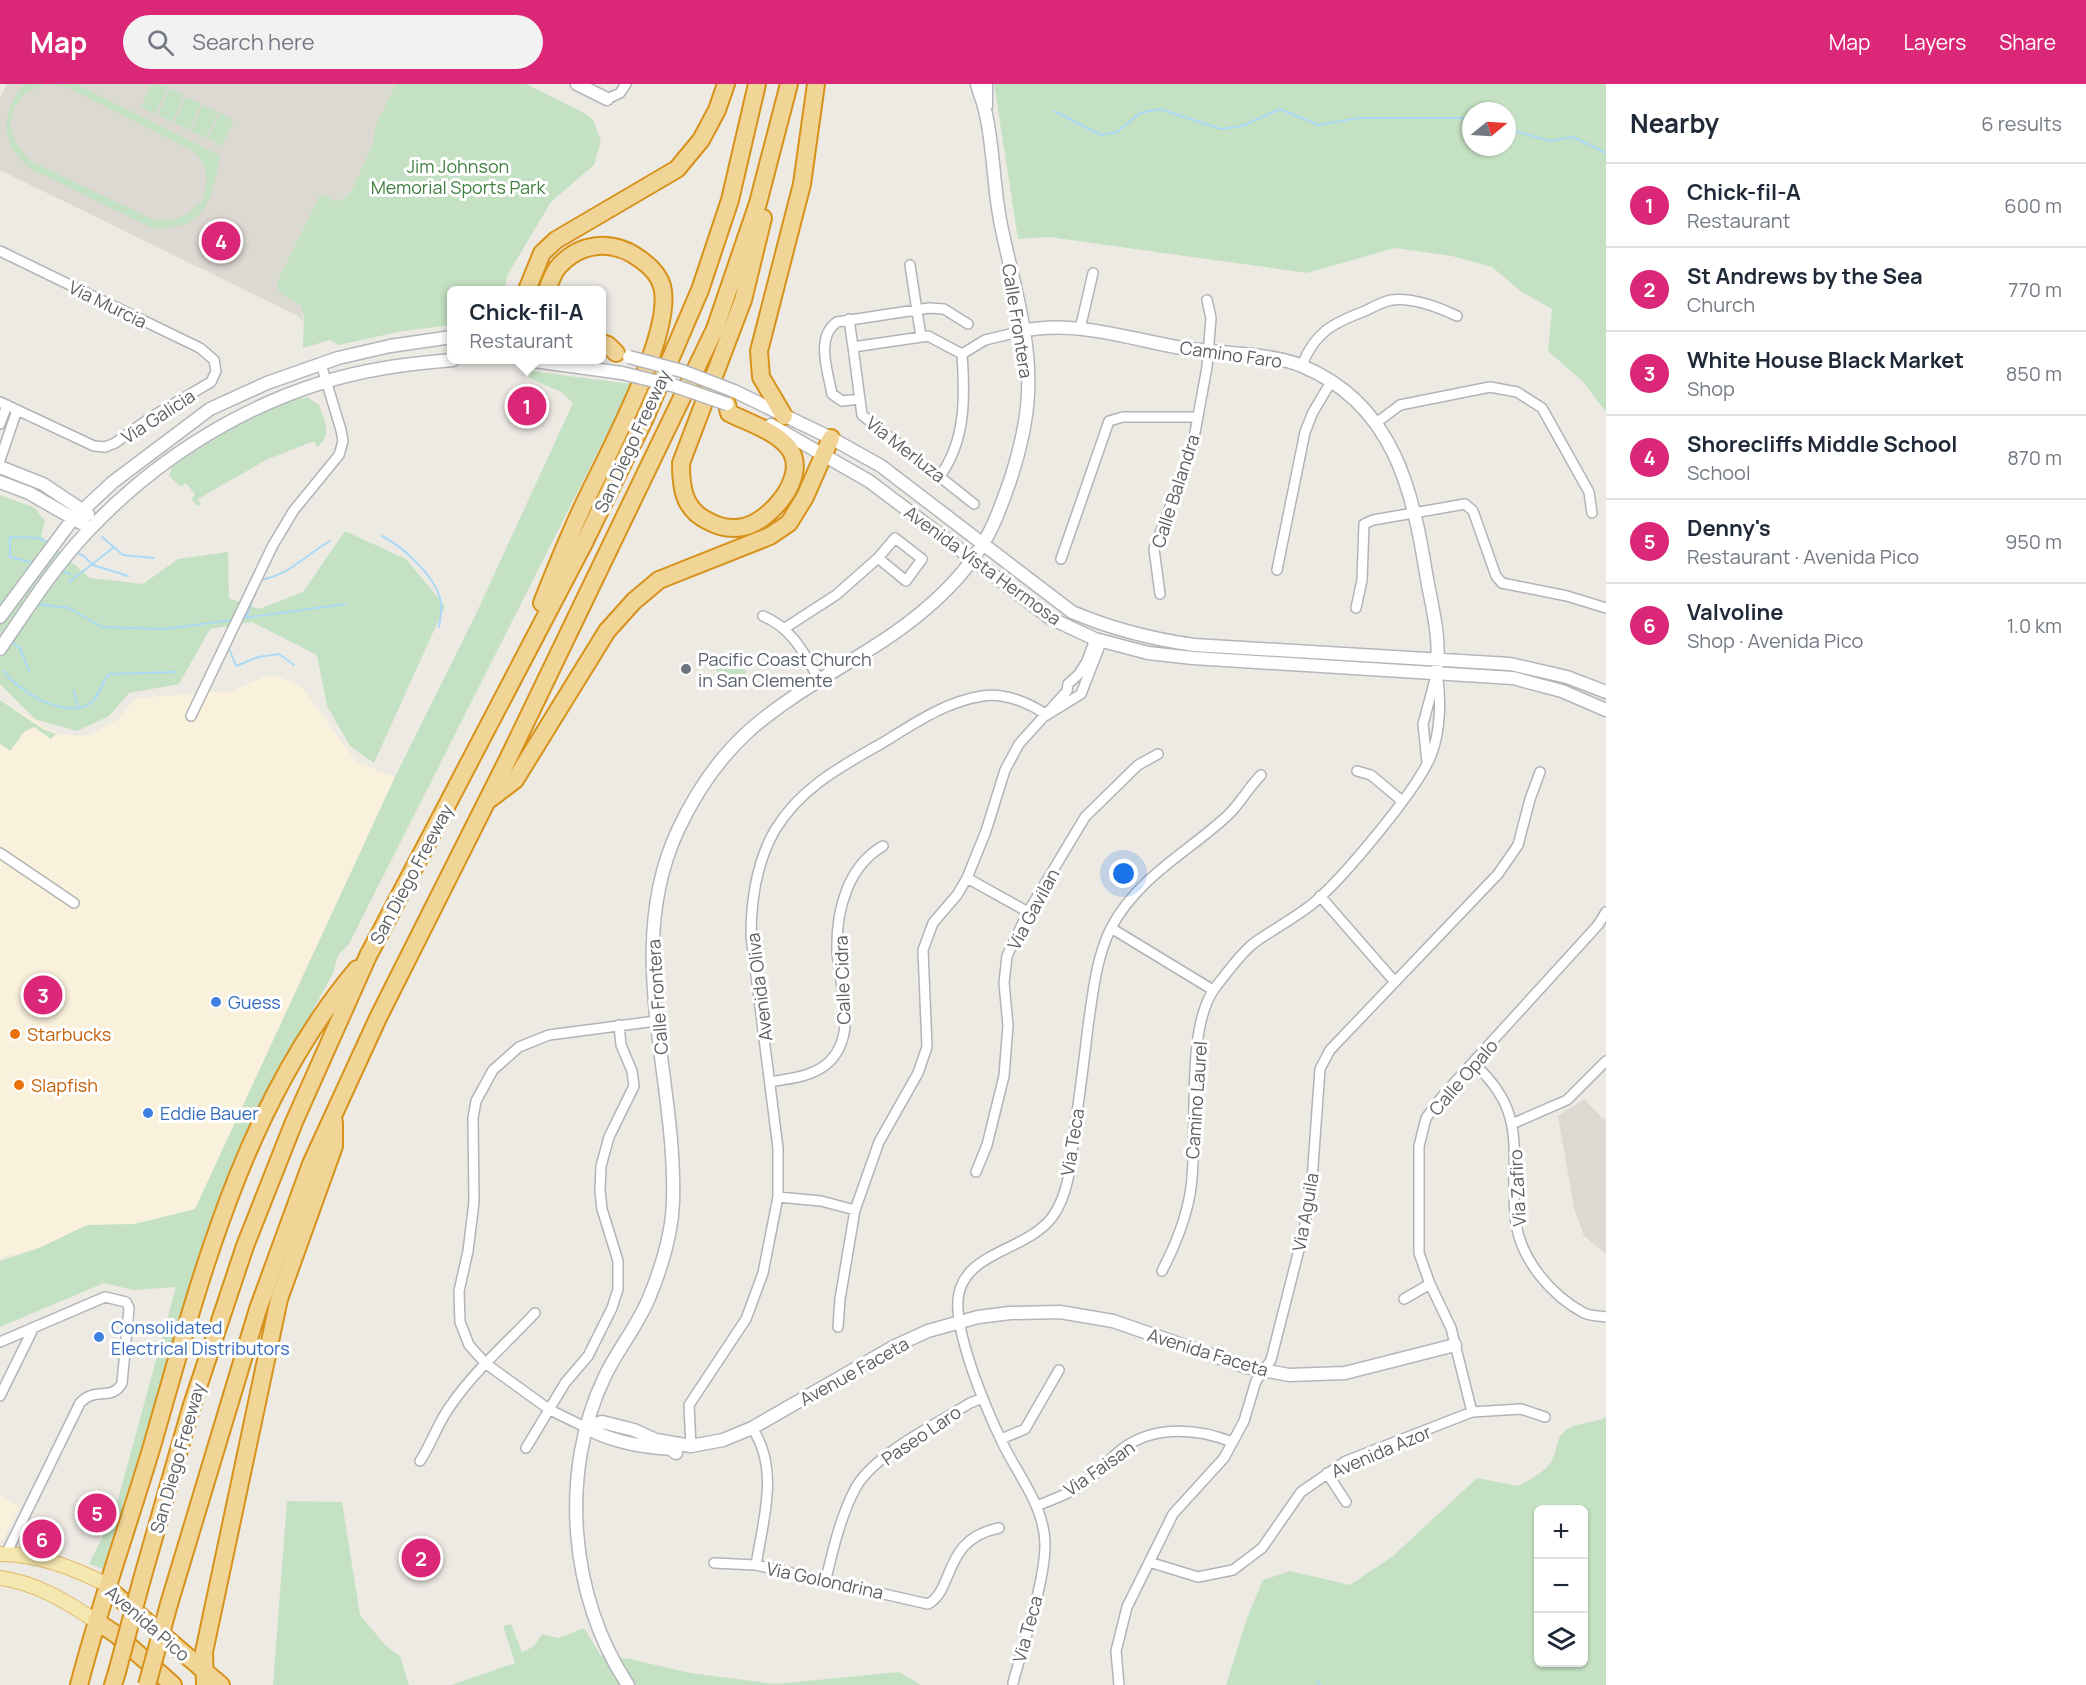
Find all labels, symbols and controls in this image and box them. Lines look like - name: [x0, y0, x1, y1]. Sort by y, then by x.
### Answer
- search box: [123, 15, 543, 69]
- text: Map: [30, 23, 87, 61]
- icon: search: [144, 26, 177, 59]
- text: Search here: [192, 27, 315, 57]
- text: Map: [1829, 28, 1870, 56]
- text: Layers: [1903, 28, 1966, 56]
- text: Share: [1999, 28, 2056, 56]
- north arrow: [1462, 102, 1516, 156]
- text: Nearby: [1630, 105, 1719, 141]
- text: 6 results: [1981, 110, 2062, 137]
- park label: Jim Johnson Memorial Sports Park: [371, 154, 546, 199]
- text: Chick-fil-A: [1687, 177, 1801, 207]
- text: 1: [1645, 192, 1654, 219]
- text: 600 m: [2004, 192, 2062, 219]
- text: Restaurant: [1687, 207, 1791, 234]
- pin: 4: [202, 218, 240, 264]
- text: St Andrews by the Sea: [1687, 261, 1923, 291]
- street label: Calle Frontera: [997, 262, 1039, 380]
- street label: Via Murcia: [65, 275, 151, 333]
- text: 2: [1644, 276, 1655, 303]
- text: 770 m: [2008, 276, 2062, 303]
- popup: [447, 286, 606, 364]
- text: Church: [1687, 291, 1755, 318]
- text: Chick-fil-A: [470, 297, 583, 327]
- text: Restaurant: [470, 327, 573, 354]
- street label: Camino Faro: [1178, 335, 1284, 373]
- text: White House Black Market: [1687, 345, 1964, 375]
- text: 3: [1644, 360, 1655, 387]
- text: 850 m: [2006, 360, 2062, 387]
- street label: San Diego Freeway: [588, 365, 676, 516]
- text: Shop: [1687, 375, 1735, 402]
- street label: Via Galicia: [117, 383, 199, 449]
- pin: 1: [508, 384, 546, 428]
- street label: Via Merluza: [861, 411, 951, 487]
- text: Shorecliffs Middle School: [1687, 429, 1958, 459]
- street label: Calle Balandra: [1145, 431, 1205, 551]
- text: 4: [1643, 444, 1656, 471]
- text: 870 m: [2007, 444, 2062, 471]
- text: School: [1687, 459, 1751, 486]
- street label: Avenida Vista Hermosa: [900, 500, 1066, 630]
- text: Denny's: [1687, 513, 1771, 543]
- text: 5: [1644, 528, 1655, 555]
- text: 950 m: [2005, 528, 2062, 555]
- text: Restaurant · Avenida Pico: [1687, 543, 1919, 570]
- text: Valvoline: [1687, 597, 1783, 627]
- text: 6: [1643, 612, 1656, 639]
- text: 1.0 km: [2007, 612, 2062, 639]
- text: Shop · Avenida Pico: [1687, 627, 1863, 654]
- place label: Pacific Coast Church in San Clemente: [698, 647, 872, 692]
- marker: Pacific Coast Church in San Clemente: [679, 662, 693, 676]
- street label: San Diego Freeway: [364, 799, 458, 948]
- your location: [1109, 859, 1138, 888]
- street label: Via Gavilan: [1002, 864, 1064, 954]
- street label: Avenida Oliva: [740, 931, 778, 1043]
- street label: Calle Cidra: [828, 935, 856, 1025]
- street label: Calle Frontera: [641, 938, 673, 1056]
- pin: 3: [24, 972, 63, 1018]
- place label: Guess: [228, 990, 281, 1014]
- marker: Guess: [209, 995, 223, 1009]
- place label: Starbucks: [27, 1022, 111, 1046]
- marker: Starbucks: [8, 1027, 22, 1041]
- street label: Calle Opalo: [1423, 1034, 1503, 1120]
- street label: Camino Laurel: [1180, 1040, 1212, 1160]
- place label: Slapfish: [31, 1073, 98, 1097]
- marker: Slapfish: [12, 1078, 26, 1092]
- place label: Eddie Bauer: [160, 1101, 259, 1125]
- marker: Eddie Bauer: [141, 1106, 155, 1120]
- street label: Via Teca: [1055, 1107, 1089, 1177]
- street label: Via Zafiro: [1503, 1149, 1531, 1227]
- street label: Via Aguila: [1286, 1171, 1324, 1253]
- place label: Consolidated Electrical Distributors: [111, 1315, 290, 1360]
- street label: Avenida Faceta: [1145, 1322, 1271, 1382]
- marker: Consolidated Electrical Distributors: [92, 1330, 106, 1344]
- street label: Avenue Faceta: [795, 1331, 913, 1411]
- street label: San Diego Freeway: [144, 1380, 210, 1536]
- street label: Paseo Laro: [877, 1400, 965, 1470]
- street label: Avenida Azor: [1327, 1419, 1435, 1483]
- street label: Via Faisan: [1059, 1435, 1139, 1501]
- pin: 5: [78, 1490, 116, 1536]
- map controls: [1534, 1505, 1588, 1667]
- button: +: [1534, 1505, 1588, 1559]
- pin: 6: [22, 1516, 62, 1562]
- pin: 2: [402, 1536, 440, 1580]
- street label: Via Golondrina: [764, 1556, 886, 1604]
- button: −: [1534, 1559, 1588, 1613]
- street label: Avenida Pico: [101, 1580, 195, 1666]
- street label: Via Teca: [1007, 1593, 1047, 1665]
- button: layers: [1534, 1613, 1588, 1667]

